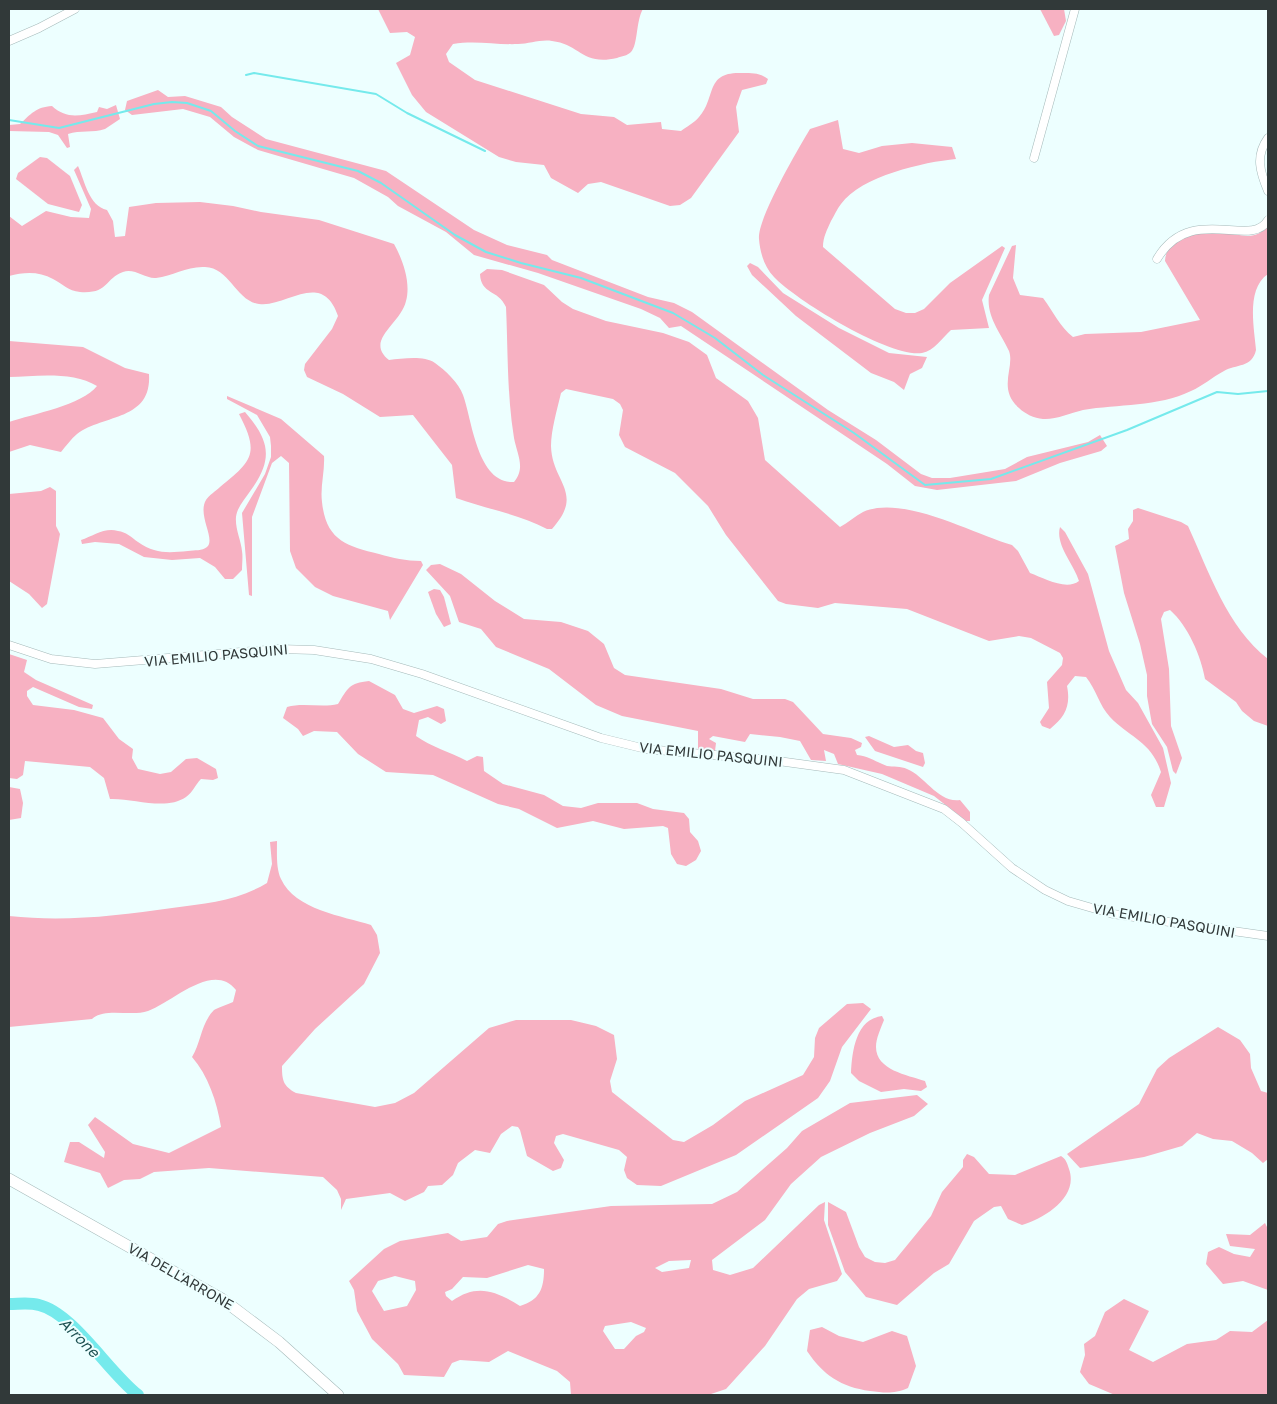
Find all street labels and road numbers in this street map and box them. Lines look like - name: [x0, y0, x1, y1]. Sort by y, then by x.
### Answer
- street label: VIA EMILIO PASQUINI: [143, 640, 289, 670]
- street label: VIA EMILIO PASQUINI: [638, 738, 784, 770]
- street label: VIA EMILIO PASQUINI: [1092, 899, 1236, 941]
- street label: VIA DELL'ARRONE: [125, 1239, 237, 1313]

